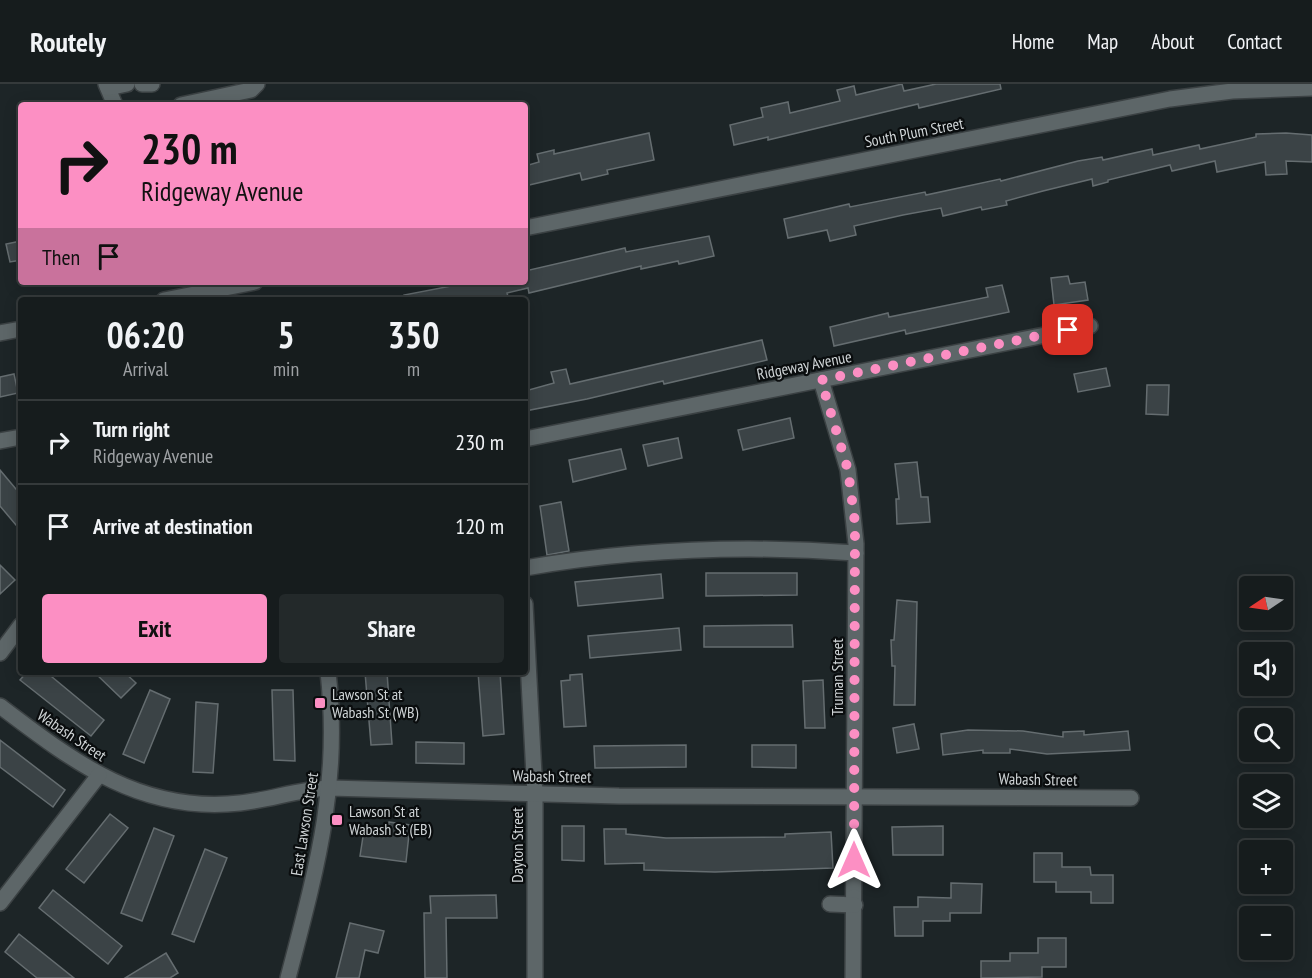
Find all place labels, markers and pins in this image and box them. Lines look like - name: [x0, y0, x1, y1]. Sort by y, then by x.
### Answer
- pin: [1042, 304, 1093, 355]
- place label: Lawson St at Wabash St (WB): [332, 684, 418, 722]
- marker: Lawson St at Wabash St (WB): [313, 696, 327, 710]
- place label: Lawson St at Wabash St (EB): [349, 801, 432, 839]
- marker: Lawson St at Wabash St (EB): [330, 813, 344, 827]

